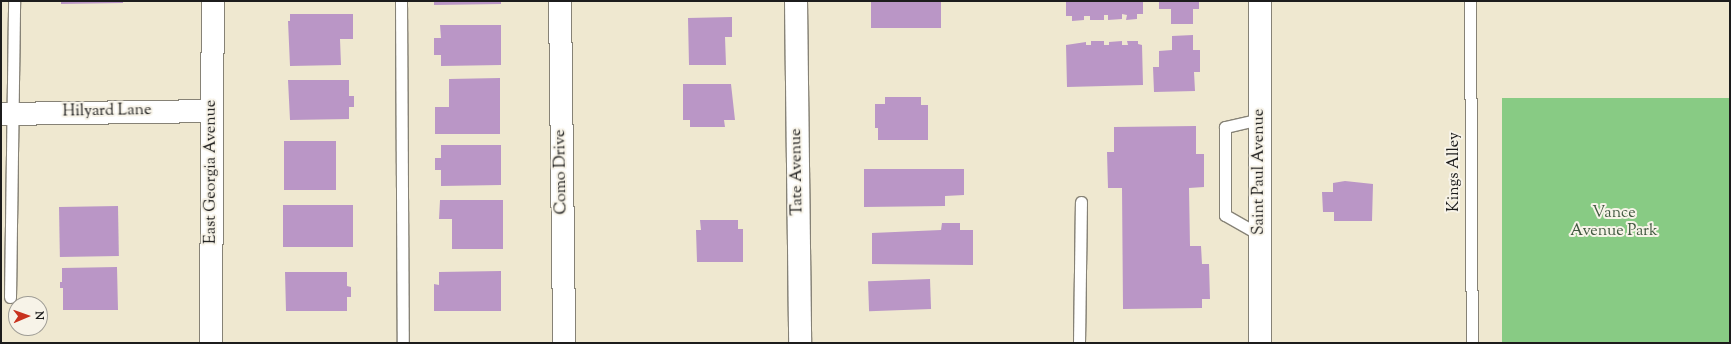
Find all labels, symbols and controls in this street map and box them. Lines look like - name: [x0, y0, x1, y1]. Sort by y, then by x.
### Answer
- street label: East Georgia Avenue: [202, 100, 222, 244]
- street label: Hilyard Lane: [62, 102, 152, 122]
- street label: Saint Paul Avenue: [1250, 109, 1270, 235]
- street label: Tate Avenue: [788, 128, 808, 216]
- street label: Como Drive: [552, 129, 572, 215]
- street label: Kings Alley: [1445, 132, 1465, 212]
- park label: Vance Avenue Park: [1570, 204, 1658, 242]
- north arrow: [8, 296, 48, 336]
- text: N: [31, 311, 47, 320]

